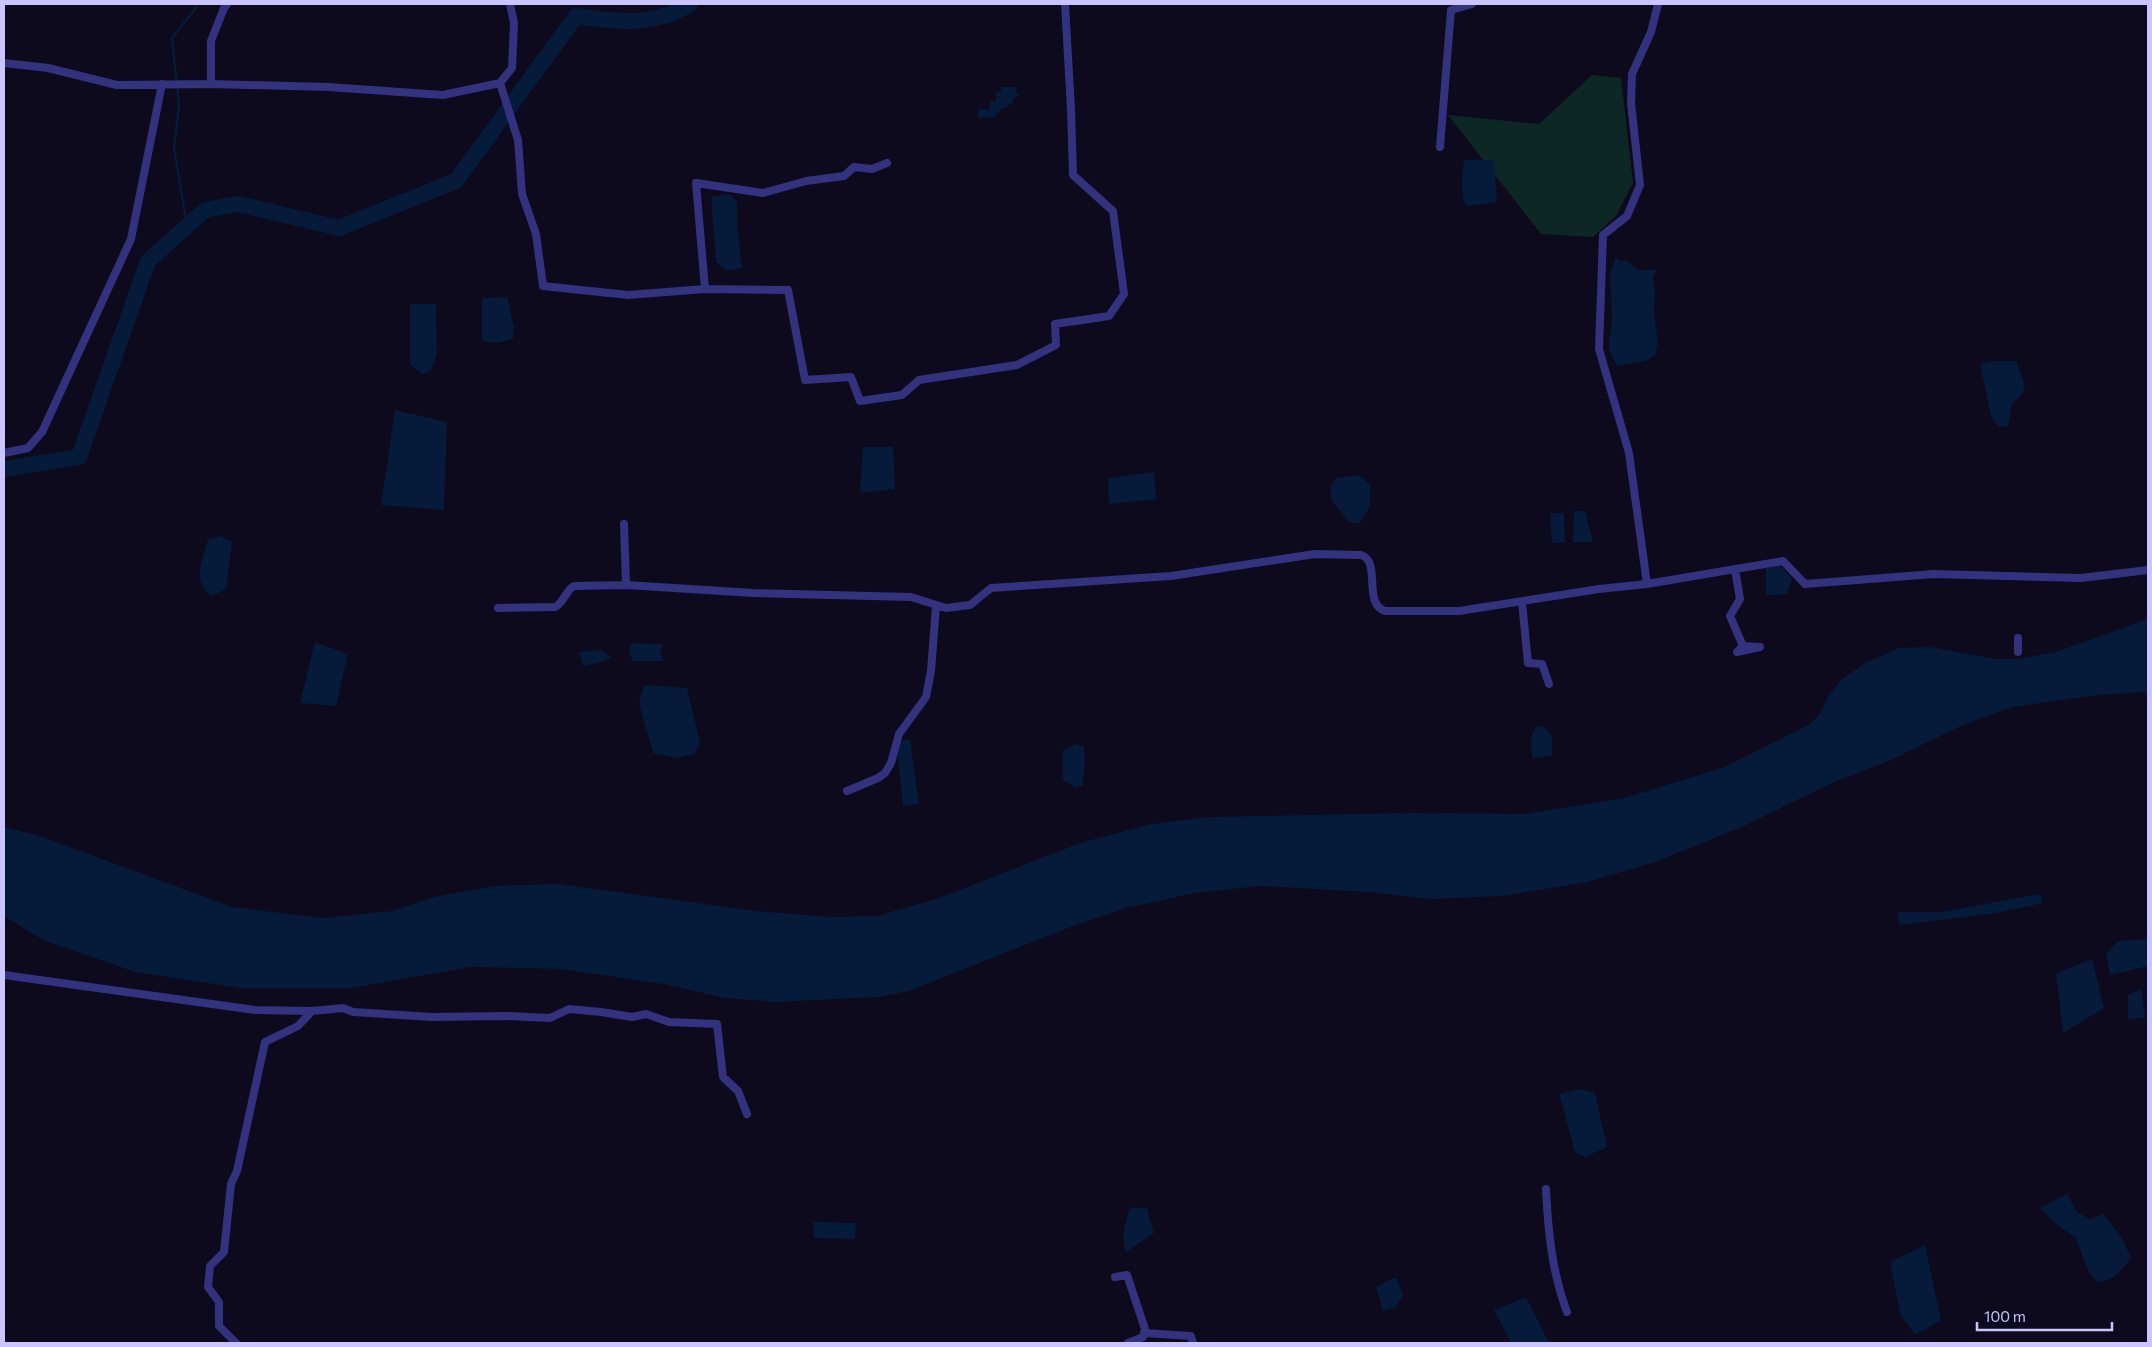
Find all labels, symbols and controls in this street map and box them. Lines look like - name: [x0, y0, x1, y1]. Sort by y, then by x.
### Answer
- scale bar: [1977, 1300, 2112, 1332]
- text: 100 m: [1984, 1307, 2026, 1325]

